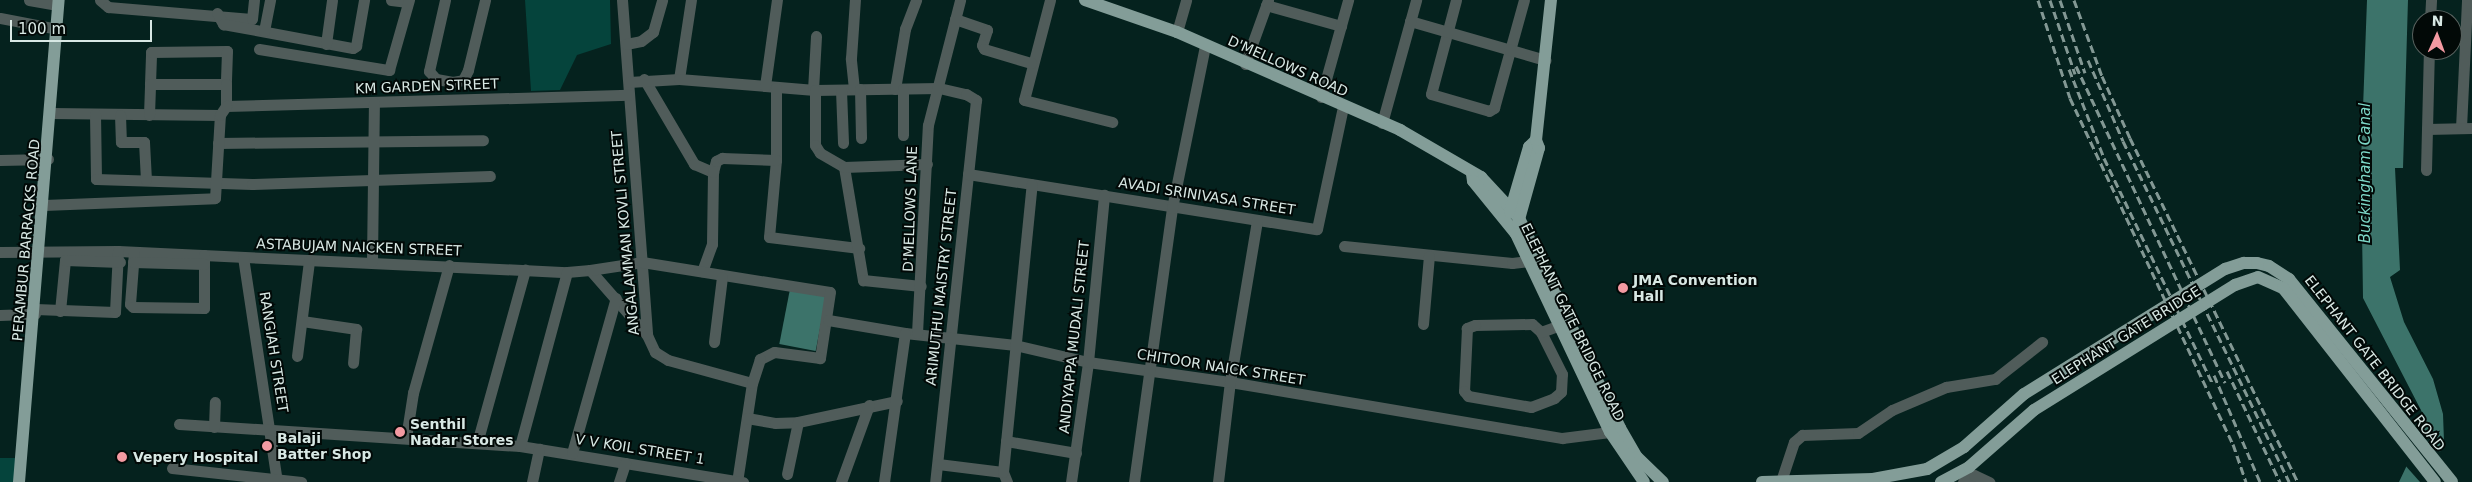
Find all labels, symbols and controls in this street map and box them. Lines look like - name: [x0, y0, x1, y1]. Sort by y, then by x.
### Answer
- scale bar: [12, 10, 155, 42]
- north arrow: [2412, 10, 2462, 60]
- text: N: [2431, 13, 2444, 29]
- text: 100 m: [18, 20, 66, 38]
- street label: D'MELLOWS ROAD: [1225, 32, 1351, 100]
- street label: KM GARDEN STREET: [355, 75, 499, 97]
- water label: Buckingham Canal: [2357, 103, 2375, 243]
- street label: ANGALAMMAN KOVLI STREET: [608, 130, 642, 336]
- street label: PERAMBUR BARRACKS ROAD: [9, 138, 43, 342]
- street label: D'MELLOWS LANE: [899, 146, 921, 272]
- street label: AVADI SRINIVASA STREET: [1118, 174, 1296, 218]
- street label: ARIMUTHU MAISTRY STREET: [922, 188, 960, 386]
- street label: ELEPHANT GATE BRIDGE ROAD: [1518, 220, 1628, 424]
- street label: ASTABUJAM NAICKEN STREET: [256, 235, 462, 259]
- street label: ANDIYAPPA MUDALI STREET: [1055, 240, 1093, 434]
- place label: JMA Convention Hall: [1633, 272, 1757, 304]
- street label: ELEPHANT GATE BRIDGE ROAD: [2301, 272, 2449, 454]
- marker: JMA Convention Hall: [1617, 282, 1629, 294]
- street label: ELEPHANT GATE BRIDGE: [2048, 282, 2204, 388]
- street label: RANGIAH STREET: [256, 290, 292, 414]
- street label: CHITOOR NAICK STREET: [1136, 345, 1306, 389]
- place label: Senthil Nadar Stores: [410, 416, 514, 448]
- marker: Senthil Nadar Stores: [394, 426, 406, 438]
- place label: Balaji Batter Shop: [277, 430, 371, 462]
- street label: V V KOIL STREET 1: [574, 430, 706, 468]
- marker: Balaji Batter Shop: [261, 440, 273, 452]
- place label: Vepery Hospital: [133, 449, 258, 465]
- marker: Vepery Hospital: [115, 450, 129, 464]

